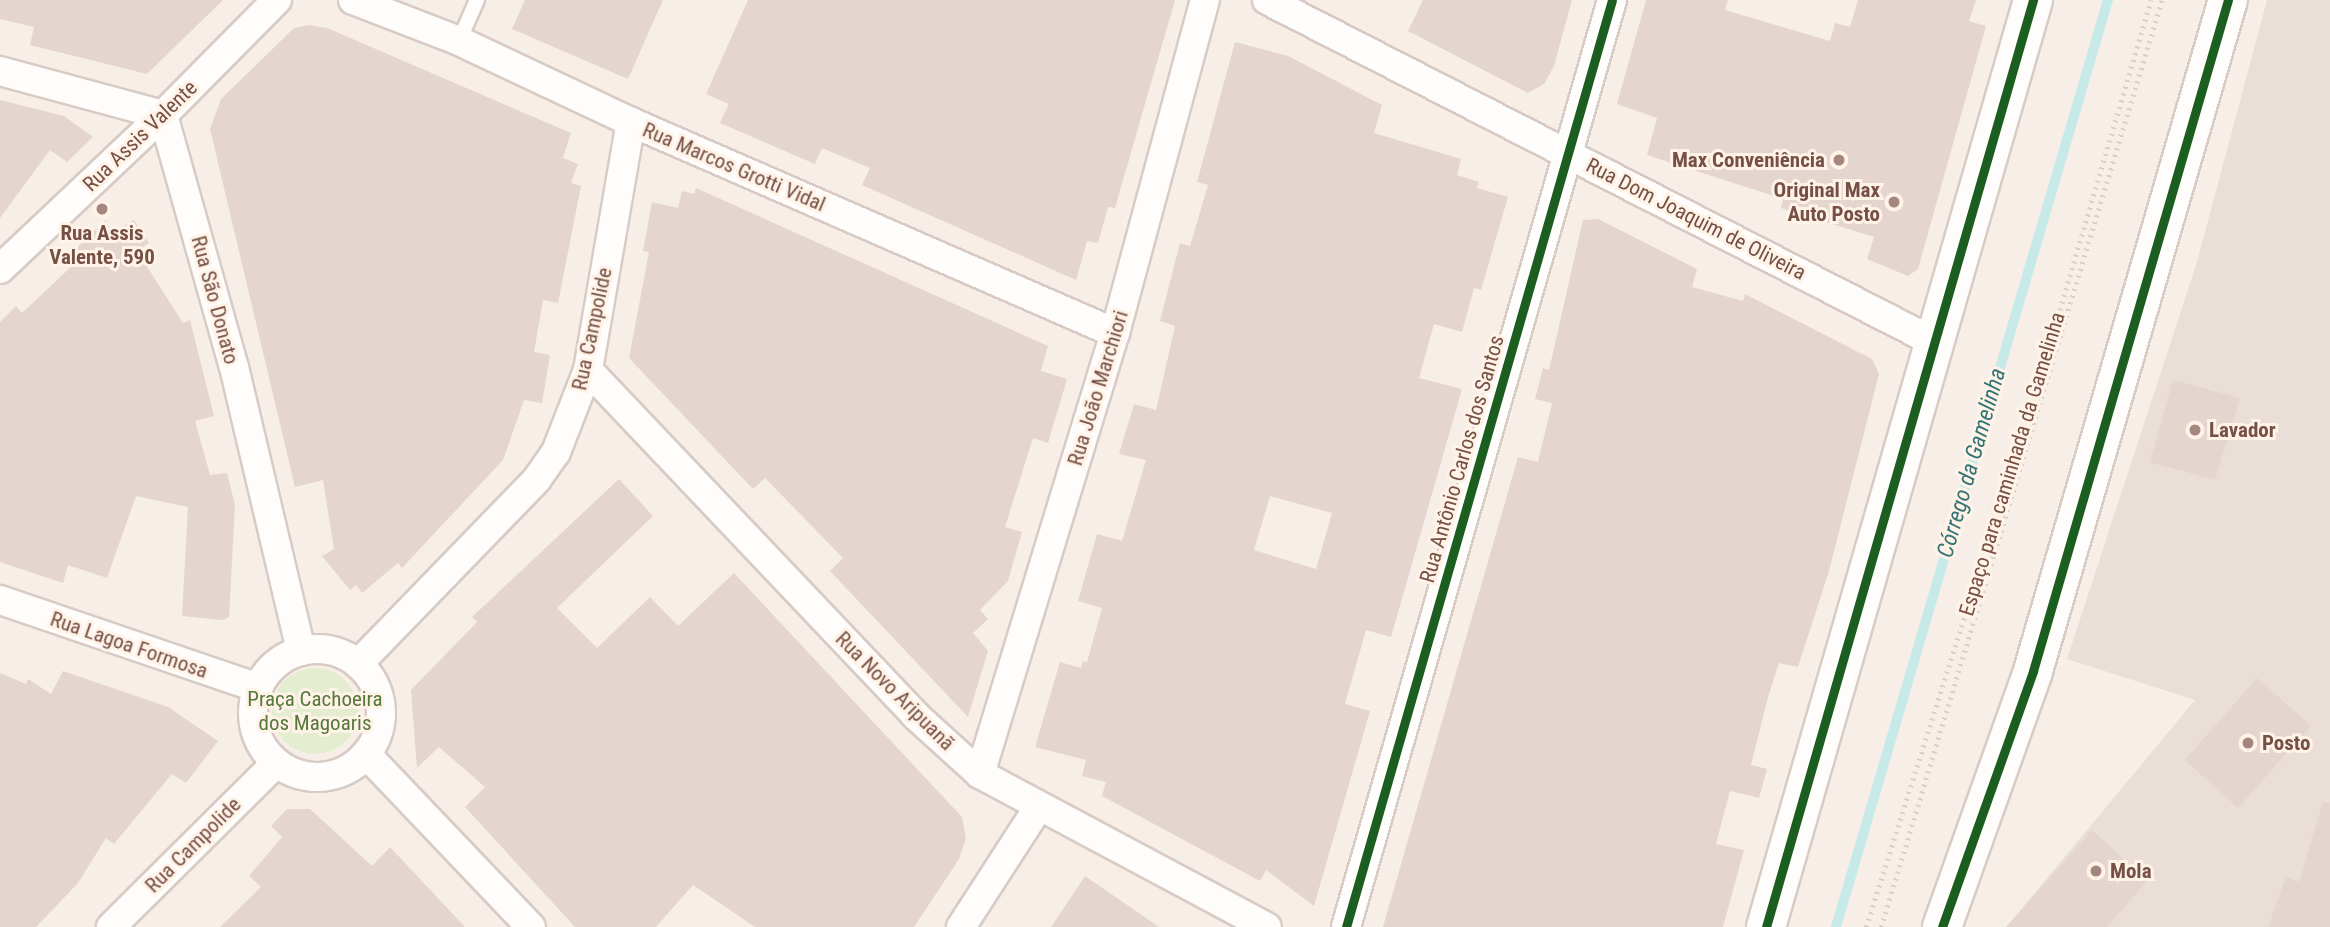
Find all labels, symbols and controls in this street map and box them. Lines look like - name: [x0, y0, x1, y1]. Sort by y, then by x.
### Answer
- street label: Rua Assis Valente: [78, 75, 202, 197]
- street label: Rua Marcos Grotti Vidal: [639, 117, 829, 217]
- place label: Max Conveniência: [1672, 147, 1825, 173]
- marker: Max Conveniência: [1831, 152, 1847, 168]
- street label: Rua Dom Joaquim de Oliveira: [1582, 153, 1810, 285]
- place label: Original Max Auto Posto: [1774, 177, 1880, 227]
- marker: Original Max Auto Posto: [1886, 194, 1902, 210]
- marker: Rua Assis Valente, 590: [94, 201, 110, 217]
- place label: Rua Assis Valente, 590: [49, 220, 155, 270]
- street label: Rua São Donato: [186, 233, 244, 367]
- street label: Rua Campolide: [567, 265, 617, 393]
- street label: Rua João Marchiori: [1062, 307, 1134, 469]
- street label: Espaço para caminhada da Gamelinha: [1954, 309, 2070, 619]
- street label: Rua Antônio Carlos dos Santos: [1415, 332, 1509, 586]
- water label: Córrego da Gamelinha: [1932, 365, 2012, 561]
- place label: Lavador: [2209, 417, 2276, 443]
- marker: Lavador: [2187, 422, 2203, 438]
- street label: Rua Lagoa Formosa: [47, 606, 211, 684]
- street label: Rua Novo Aripuanã: [830, 626, 960, 756]
- park label: Praça Cachoeira dos Magoaris: [247, 686, 383, 736]
- place label: Posto: [2262, 730, 2310, 756]
- marker: Posto: [2240, 735, 2256, 751]
- street label: Rua Campolide: [140, 792, 246, 898]
- place label: Mola: [2110, 858, 2152, 884]
- marker: Mola: [2088, 863, 2104, 879]

